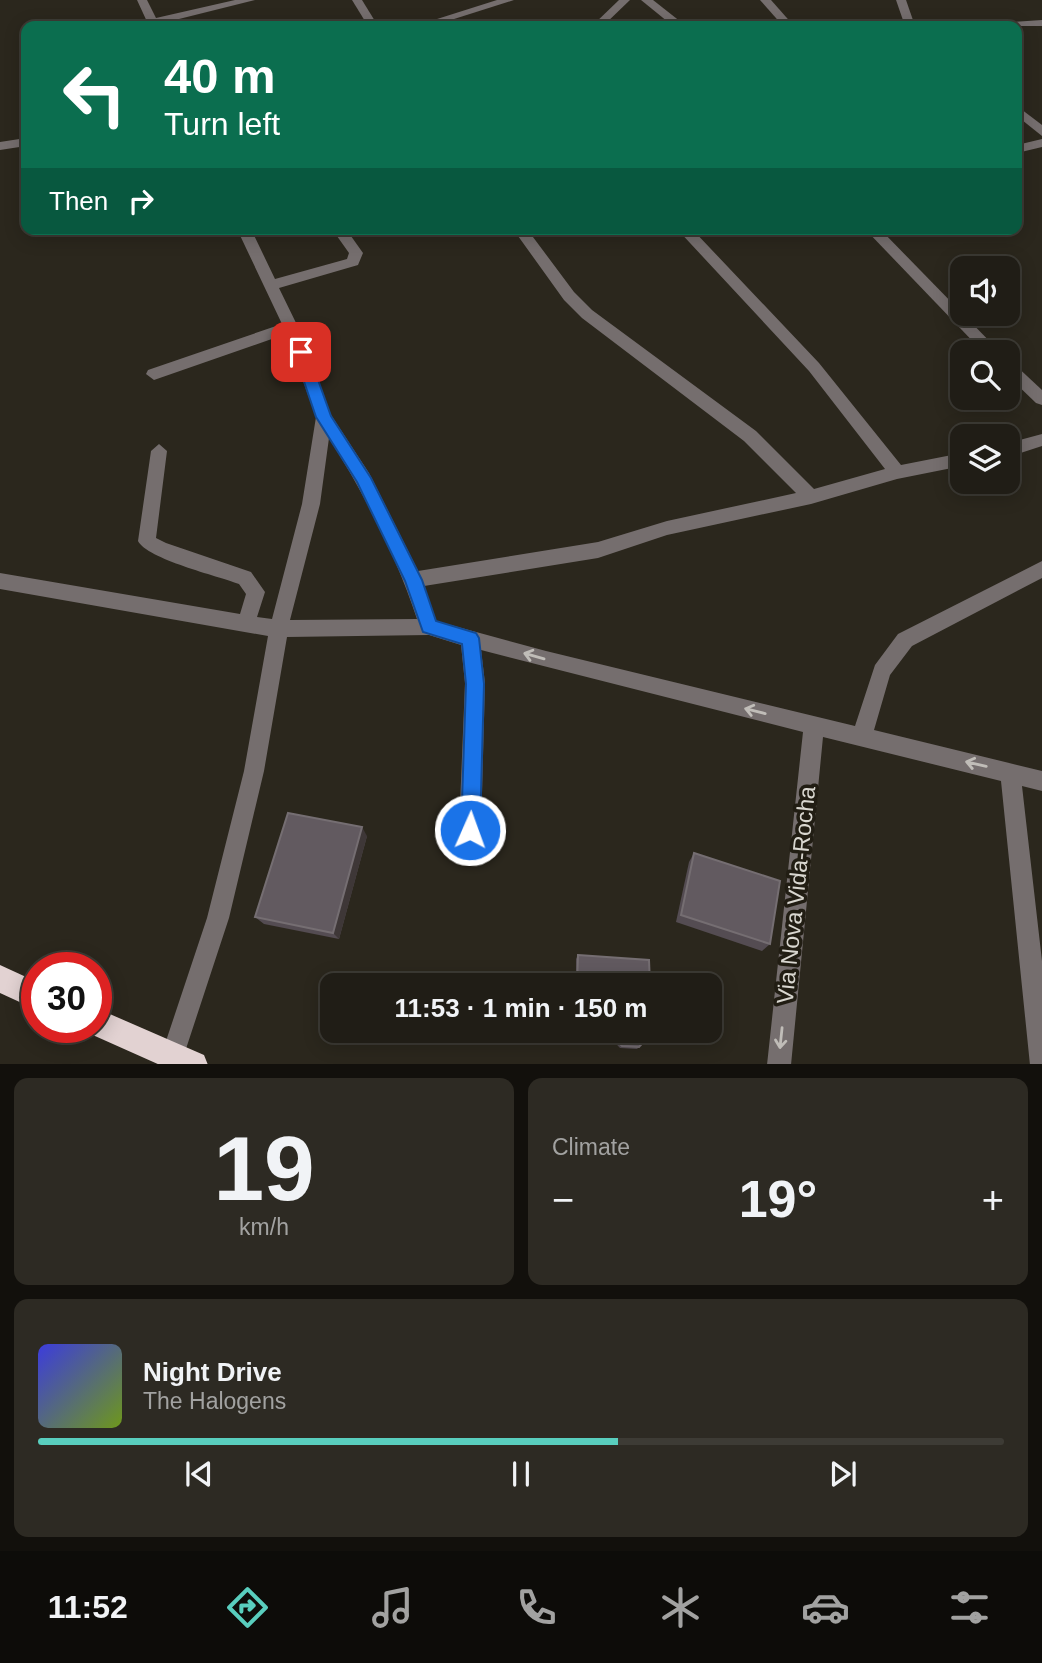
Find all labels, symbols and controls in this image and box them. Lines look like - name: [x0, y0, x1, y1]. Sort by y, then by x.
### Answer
- icon: left: [49, 49, 140, 140]
- text: 40 m: [164, 49, 276, 103]
- text: Turn left: [164, 106, 280, 142]
- icon: right: [122, 182, 160, 220]
- text: Then: [49, 186, 108, 216]
- map controls: [950, 256, 1020, 494]
- button: sound: [950, 256, 1020, 326]
- pin: [271, 322, 331, 382]
- icon: arrive: [282, 333, 320, 371]
- button: search: [950, 340, 1020, 410]
- button: layers: [950, 424, 1020, 494]
- one-way arrow: [523, 649, 545, 662]
- one-way arrow: [744, 704, 766, 717]
- one-way arrow: [965, 757, 988, 770]
- street label: Via Nova Vida-Rocha: [772, 785, 820, 1005]
- position arrow: [433, 793, 507, 867]
- speed limit sign: 30: [21, 952, 112, 1043]
- text: 11:53 · 1 min · 150 m: [395, 993, 647, 1023]
- one-way arrow: [775, 1026, 788, 1049]
- text: 19: [213, 1118, 315, 1219]
- text: Climate: [552, 1134, 630, 1160]
- text: 19°: [739, 1170, 817, 1228]
- text: −: [552, 1179, 574, 1221]
- text: +: [982, 1179, 1004, 1221]
- text: km/h: [239, 1214, 289, 1240]
- text: Night Drive: [143, 1357, 282, 1387]
- text: The Halogens: [143, 1388, 286, 1414]
- icon: previous: [180, 1455, 218, 1493]
- icon: pause: [502, 1455, 540, 1493]
- icon: next: [824, 1455, 862, 1493]
- icon: directions: [223, 1583, 272, 1632]
- icon: music: [368, 1583, 417, 1632]
- icon: phone: [512, 1583, 561, 1632]
- icon: climate: [656, 1583, 705, 1632]
- icon: car: [801, 1583, 850, 1632]
- icon: filters: [945, 1583, 994, 1632]
- text: 11:52: [48, 1589, 128, 1625]

